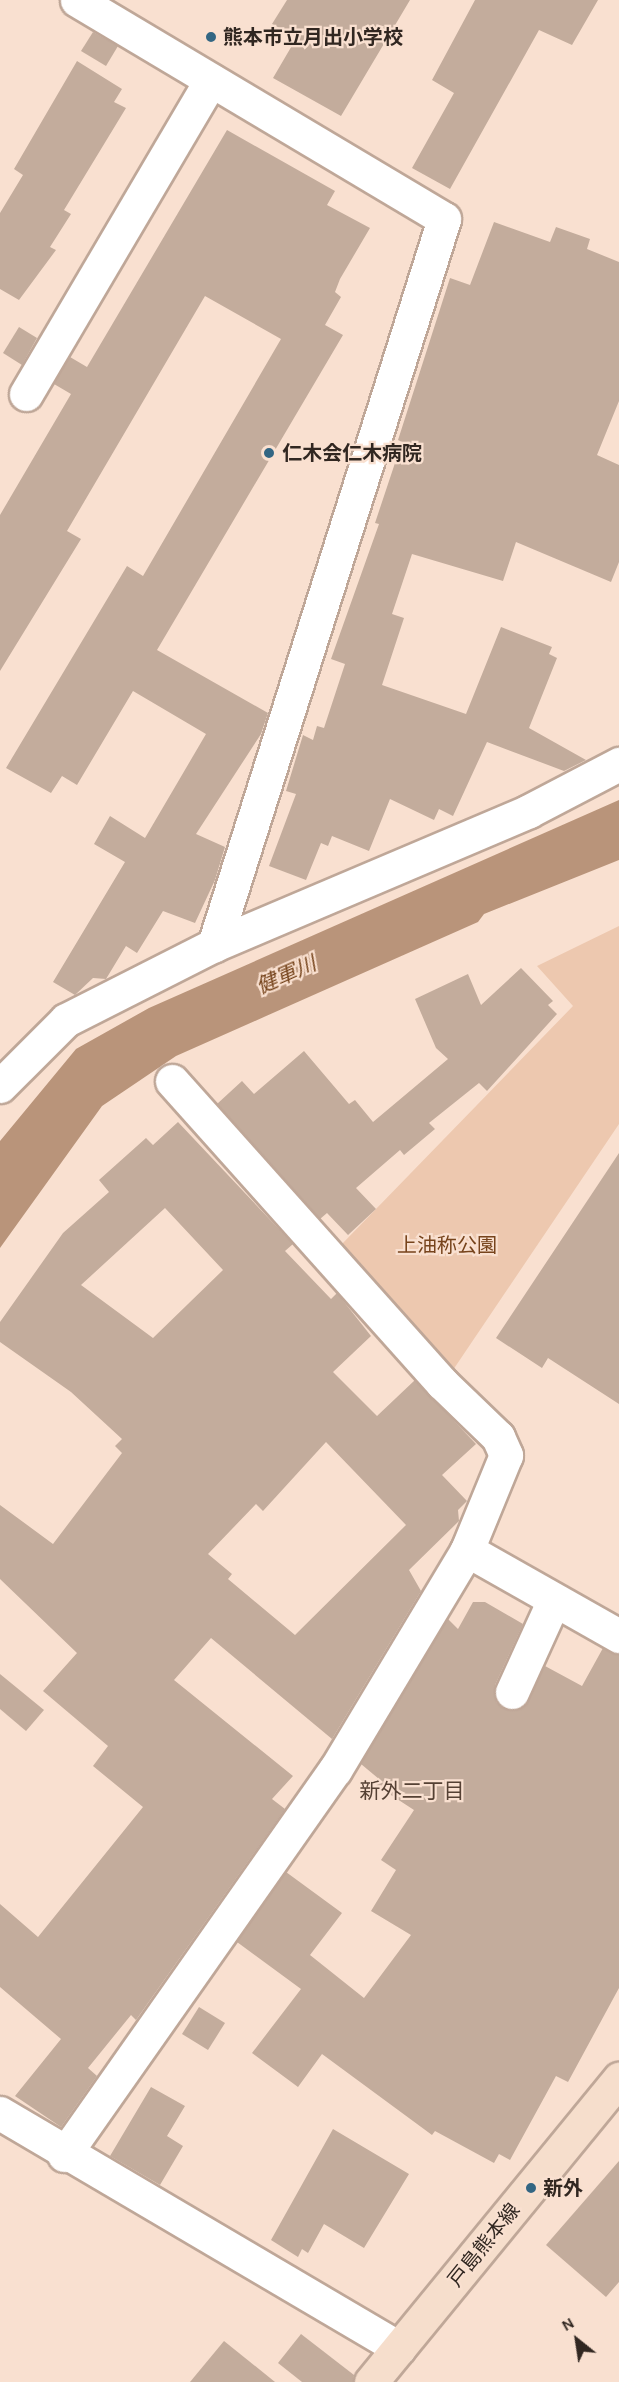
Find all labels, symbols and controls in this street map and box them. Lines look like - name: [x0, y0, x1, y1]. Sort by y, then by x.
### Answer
- place label: 熊本市立月出小学校: [223, 25, 403, 49]
- marker: 熊本市立月出小学校: [204, 30, 218, 44]
- place label: 仁木会仁木病院: [282, 441, 422, 465]
- marker: 仁木会仁木病院: [260, 444, 278, 462]
- water label: 健軍川: [252, 951, 320, 999]
- park label: 上油称公園: [397, 1233, 497, 1257]
- district label: 新外二丁目: [360, 1778, 464, 1804]
- place label: 新外: [543, 2176, 583, 2200]
- marker: 新外: [524, 2181, 538, 2195]
- street label: 戸島熊本線: [443, 2199, 525, 2291]
- north arrow: [547, 2310, 607, 2370]
- text: N: [558, 2313, 577, 2335]

